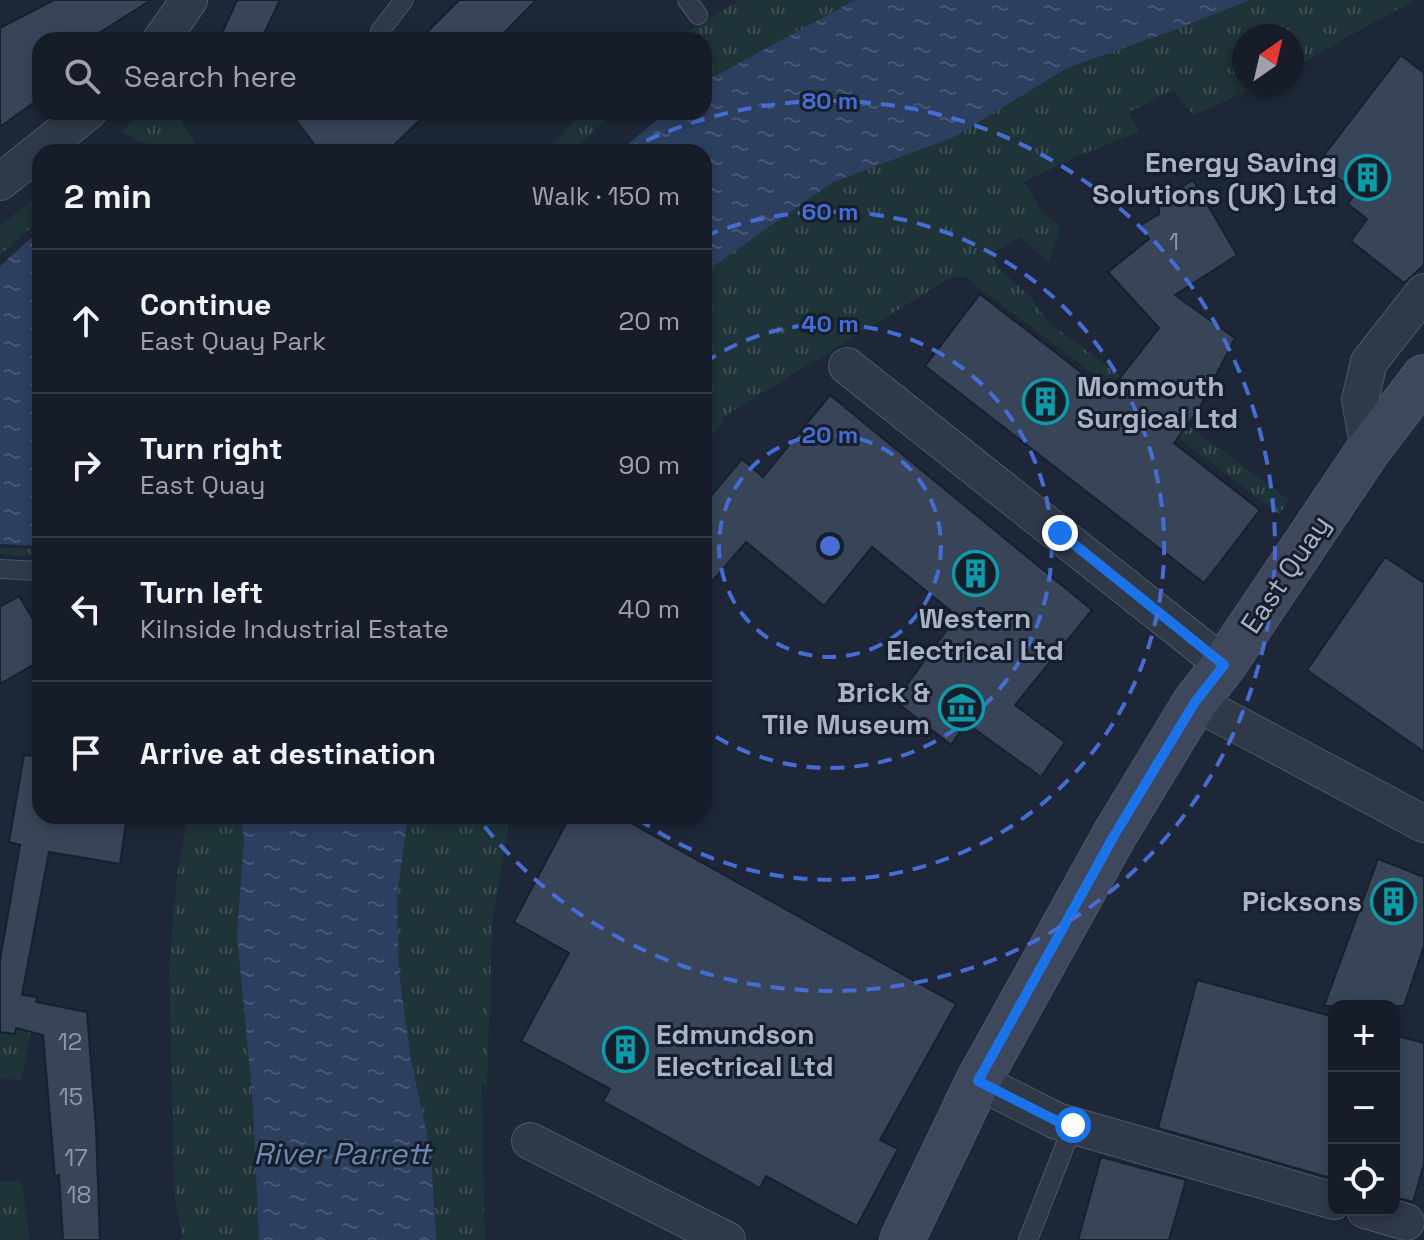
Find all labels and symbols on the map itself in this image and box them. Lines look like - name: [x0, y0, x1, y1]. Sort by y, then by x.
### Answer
- north arrow: [1232, 24, 1304, 96]
- text: 80 m: [802, 85, 858, 116]
- place label: Energy Saving Solutions (UK) Ltd: [1092, 144, 1337, 212]
- building icon: Energy Saving Solutions (UK) Ltd: [1344, 154, 1392, 202]
- text: 60 m: [802, 196, 858, 227]
- house number: 1: [1169, 226, 1179, 257]
- text: 40 m: [801, 308, 859, 339]
- place label: Monmouth Surgical Ltd: [1077, 368, 1238, 436]
- building icon: Monmouth Surgical Ltd: [1022, 378, 1070, 426]
- text: 20 m: [802, 419, 858, 450]
- street label: East Quay: [1232, 508, 1338, 640]
- route end: [1042, 515, 1078, 551]
- centre of rings: [816, 532, 844, 560]
- building icon: Western Electrical Ltd: [951, 549, 999, 597]
- place label: Western Electrical Ltd: [886, 600, 1064, 668]
- place label: Brick & Tile Museum: [762, 674, 930, 742]
- museum icon: Brick & Tile Museum: [937, 684, 985, 732]
- building icon: Picksons: [1369, 877, 1417, 925]
- place label: Picksons: [1242, 883, 1362, 919]
- place label: Edmundson Electrical Ltd: [656, 1016, 834, 1084]
- house number: 12: [58, 1026, 82, 1057]
- building icon: Edmundson Electrical Ltd: [601, 1026, 649, 1074]
- house number: 15: [59, 1081, 83, 1112]
- route start: [1055, 1107, 1091, 1143]
- water label: River Parrett: [254, 1134, 433, 1173]
- house number: 17: [64, 1142, 88, 1173]
- house number: 18: [67, 1179, 91, 1210]

